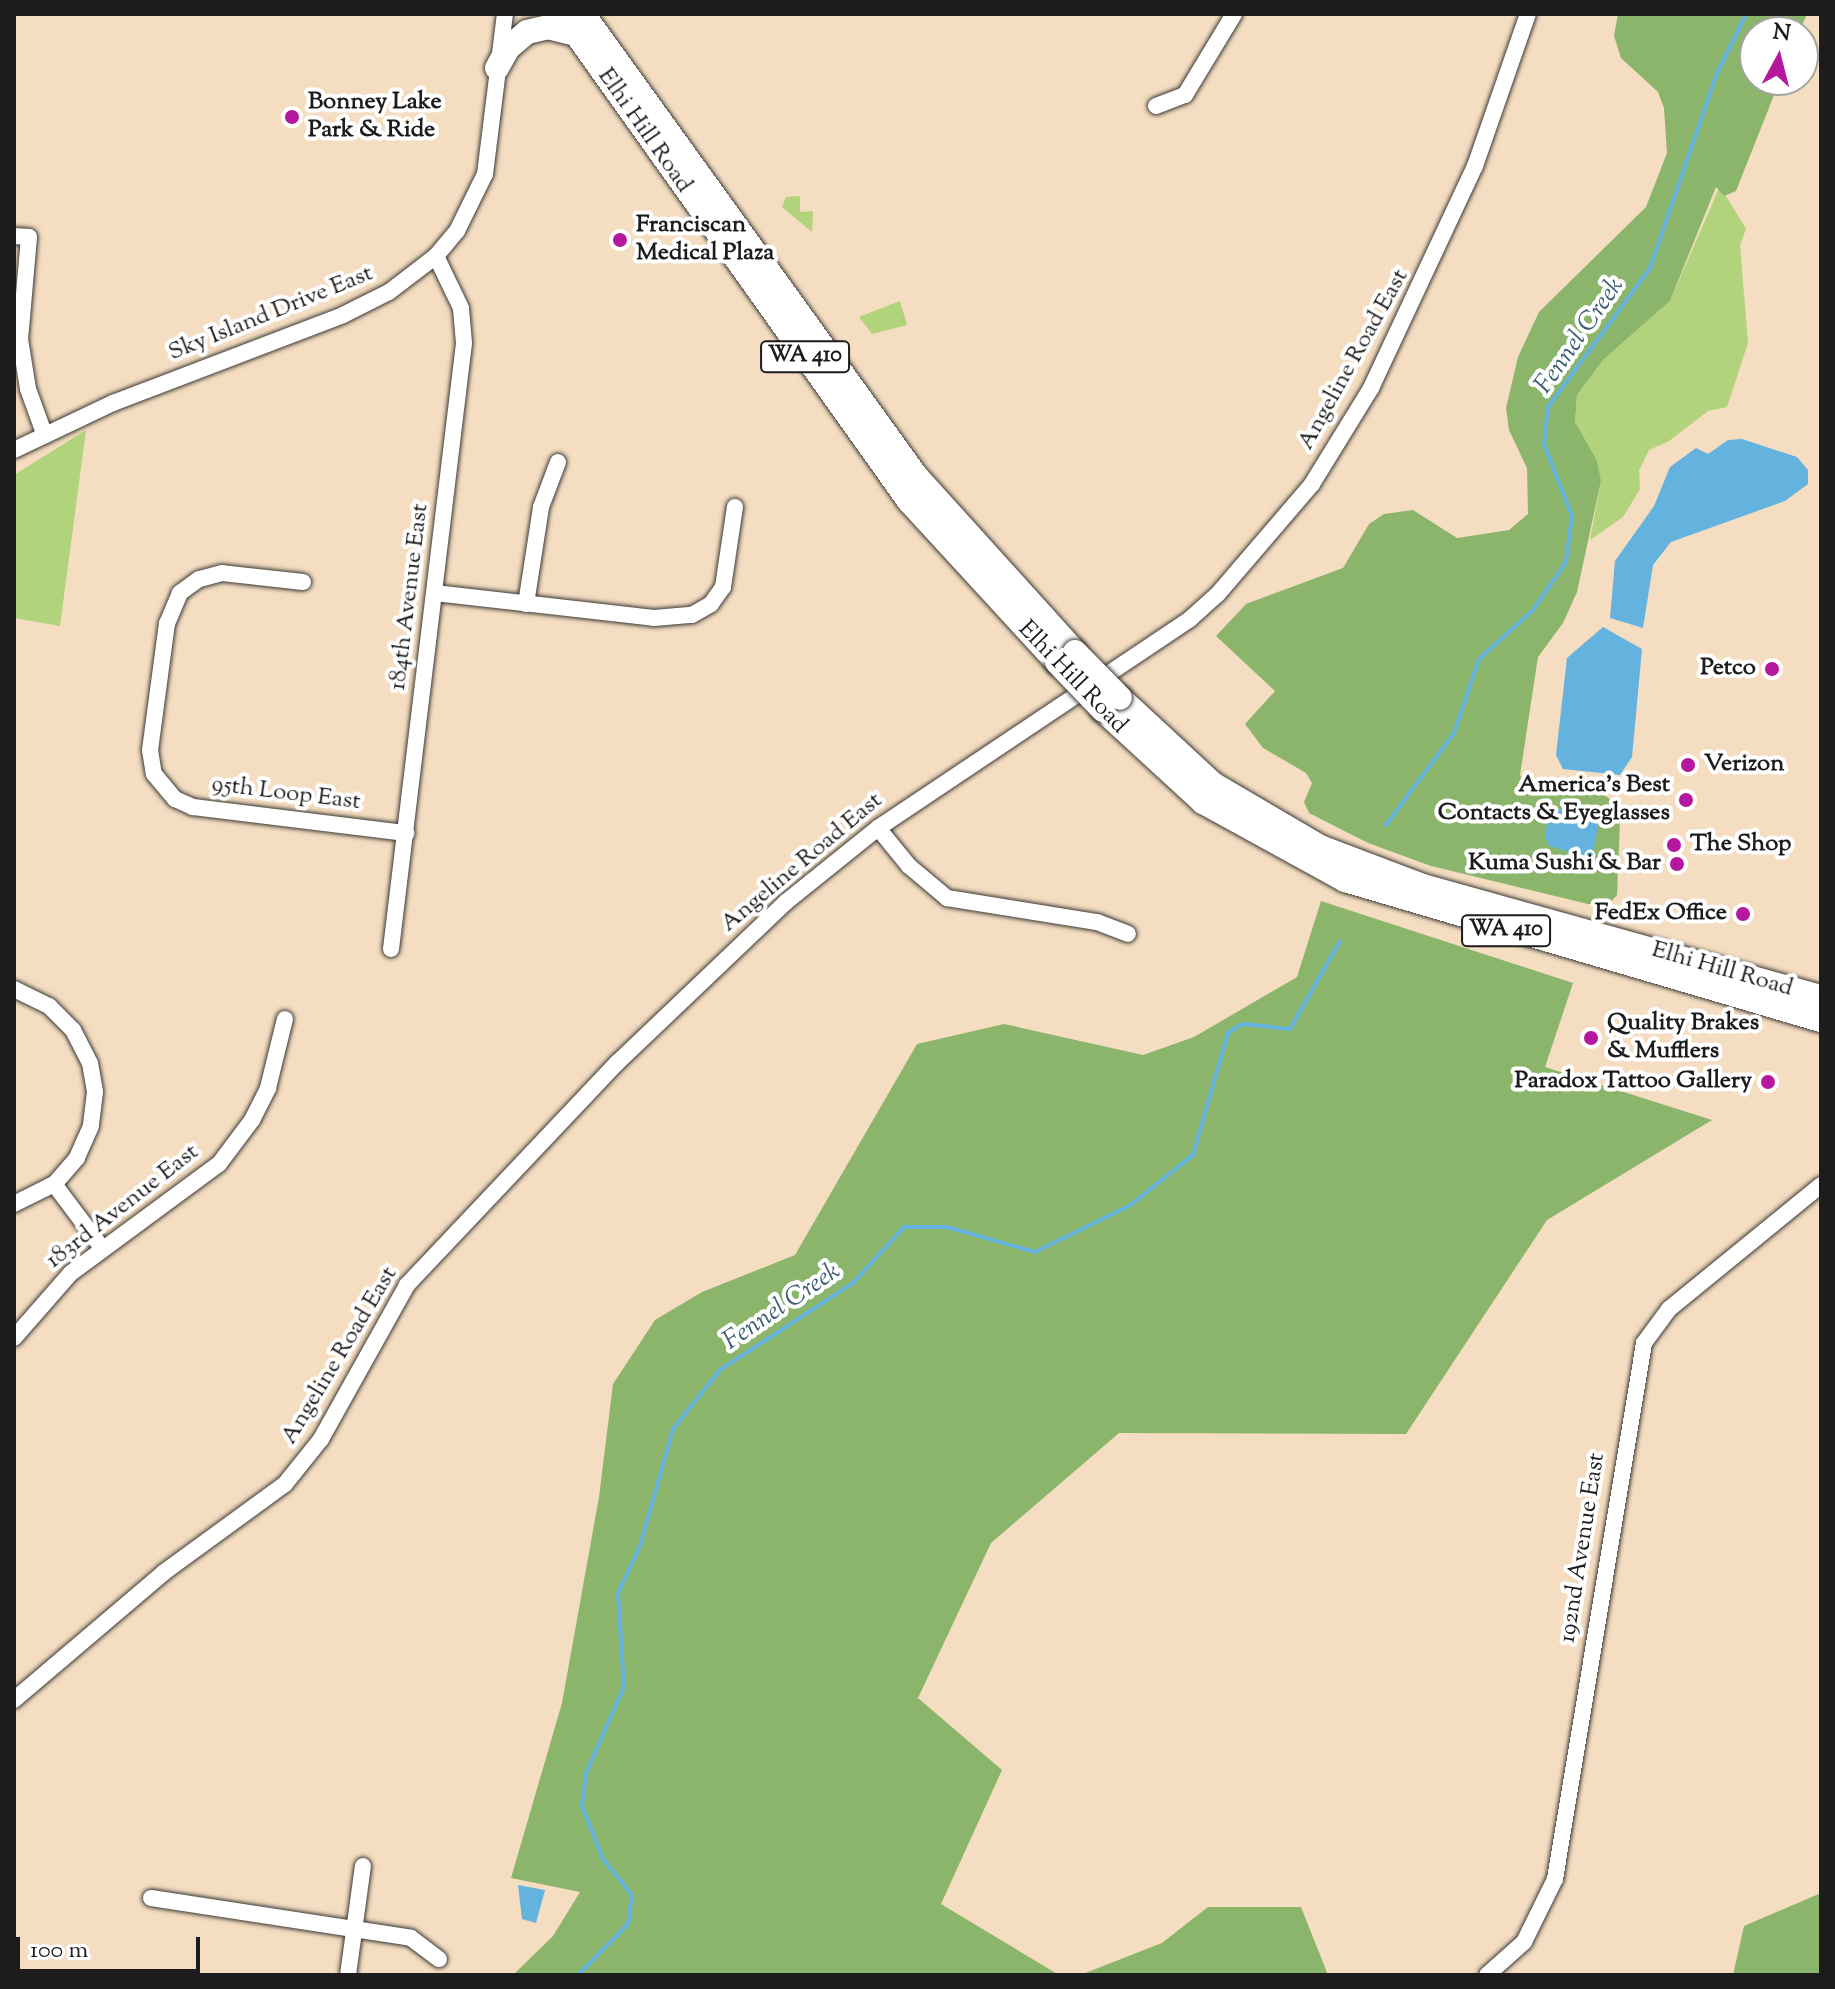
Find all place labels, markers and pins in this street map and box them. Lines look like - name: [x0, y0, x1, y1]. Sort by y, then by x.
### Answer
- place label: Bonney Lake Park & Ride: [308, 89, 442, 145]
- marker: Bonney Lake Park & Ride: [283, 108, 301, 126]
- place label: Franciscan Medical Plaza: [636, 212, 774, 268]
- marker: Franciscan Medical Plaza: [611, 231, 629, 249]
- place label: Petco: [1700, 655, 1756, 683]
- marker: Petco: [1763, 660, 1781, 678]
- place label: Verizon: [1704, 751, 1784, 779]
- marker: Verizon: [1679, 756, 1697, 774]
- place label: America's Best Contacts & Eyeglasses: [1438, 772, 1670, 828]
- marker: America's Best Contacts & Eyeglasses: [1677, 791, 1695, 809]
- place label: The Shop: [1690, 831, 1791, 859]
- marker: The Shop: [1665, 836, 1683, 854]
- place label: Kuma Sushi & Bar: [1468, 850, 1661, 878]
- marker: Kuma Sushi & Bar: [1668, 855, 1686, 873]
- place label: FedEx Office: [1595, 900, 1727, 928]
- marker: FedEx Office: [1734, 905, 1752, 923]
- place label: Quality Brakes & Mufflers: [1607, 1010, 1759, 1066]
- marker: Quality Brakes & Mufflers: [1582, 1029, 1600, 1047]
- place label: Paradox Tattoo Gallery: [1515, 1068, 1752, 1096]
- marker: Paradox Tattoo Gallery: [1759, 1073, 1777, 1091]

